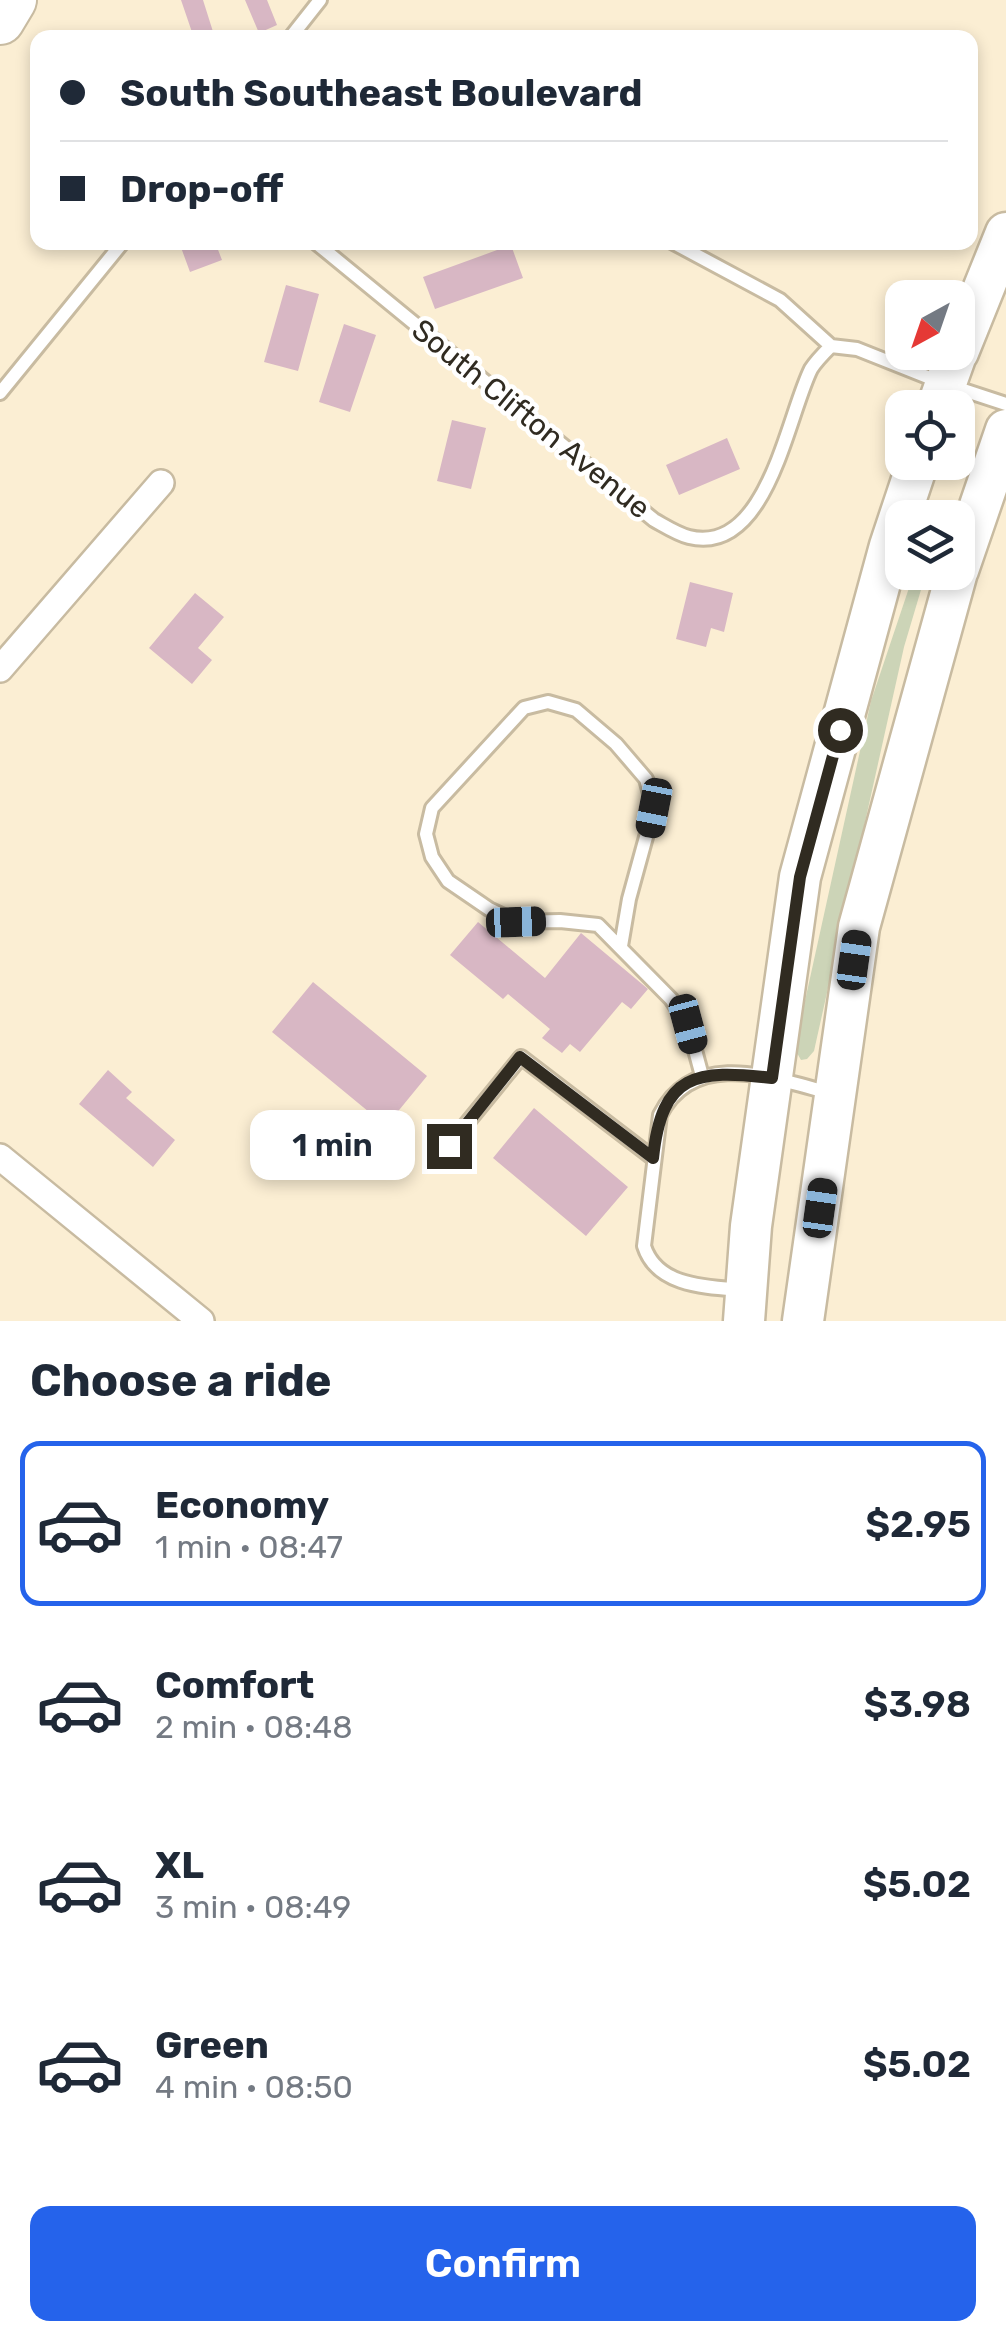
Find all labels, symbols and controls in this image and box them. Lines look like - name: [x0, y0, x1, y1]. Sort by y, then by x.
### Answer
- text: South Southeast Boulevard: [120, 70, 643, 116]
- text: Drop-off: [120, 166, 283, 212]
- north arrow: [885, 280, 975, 370]
- map controls: [885, 280, 975, 590]
- street label: South Clifton Avenue: [405, 312, 657, 526]
- button: locate: [885, 390, 975, 480]
- button: layers: [885, 500, 975, 590]
- route start: [818, 708, 863, 753]
- car: [634, 776, 674, 840]
- car: [485, 906, 547, 938]
- car: [835, 928, 873, 992]
- car: [666, 991, 710, 1057]
- callout: 1 min: [249, 1111, 414, 1181]
- route end: [427, 1124, 472, 1169]
- text: 1 min: [292, 1126, 373, 1164]
- car: [801, 1176, 839, 1240]
- text: Choose a ride: [30, 1354, 332, 1407]
- icon: car: [35, 1479, 125, 1569]
- text: Economy: [155, 1482, 329, 1528]
- text: $2.95: [865, 1501, 971, 1547]
- text: 1 min · 08:47: [155, 1528, 343, 1566]
- icon: car: [35, 1659, 125, 1749]
- text: Comfort: [155, 1662, 314, 1708]
- text: $3.98: [864, 1681, 971, 1727]
- text: 2 min · 08:48: [155, 1708, 353, 1746]
- icon: car: [35, 1839, 125, 1929]
- text: XL: [155, 1842, 204, 1888]
- text: $5.02: [863, 1861, 971, 1907]
- text: 3 min · 08:49: [155, 1888, 351, 1926]
- icon: car: [35, 2019, 125, 2109]
- text: Green: [155, 2022, 269, 2068]
- text: $5.02: [863, 2041, 971, 2087]
- text: 4 min · 08:50: [155, 2068, 353, 2106]
- button: Confirm: [30, 2206, 976, 2321]

